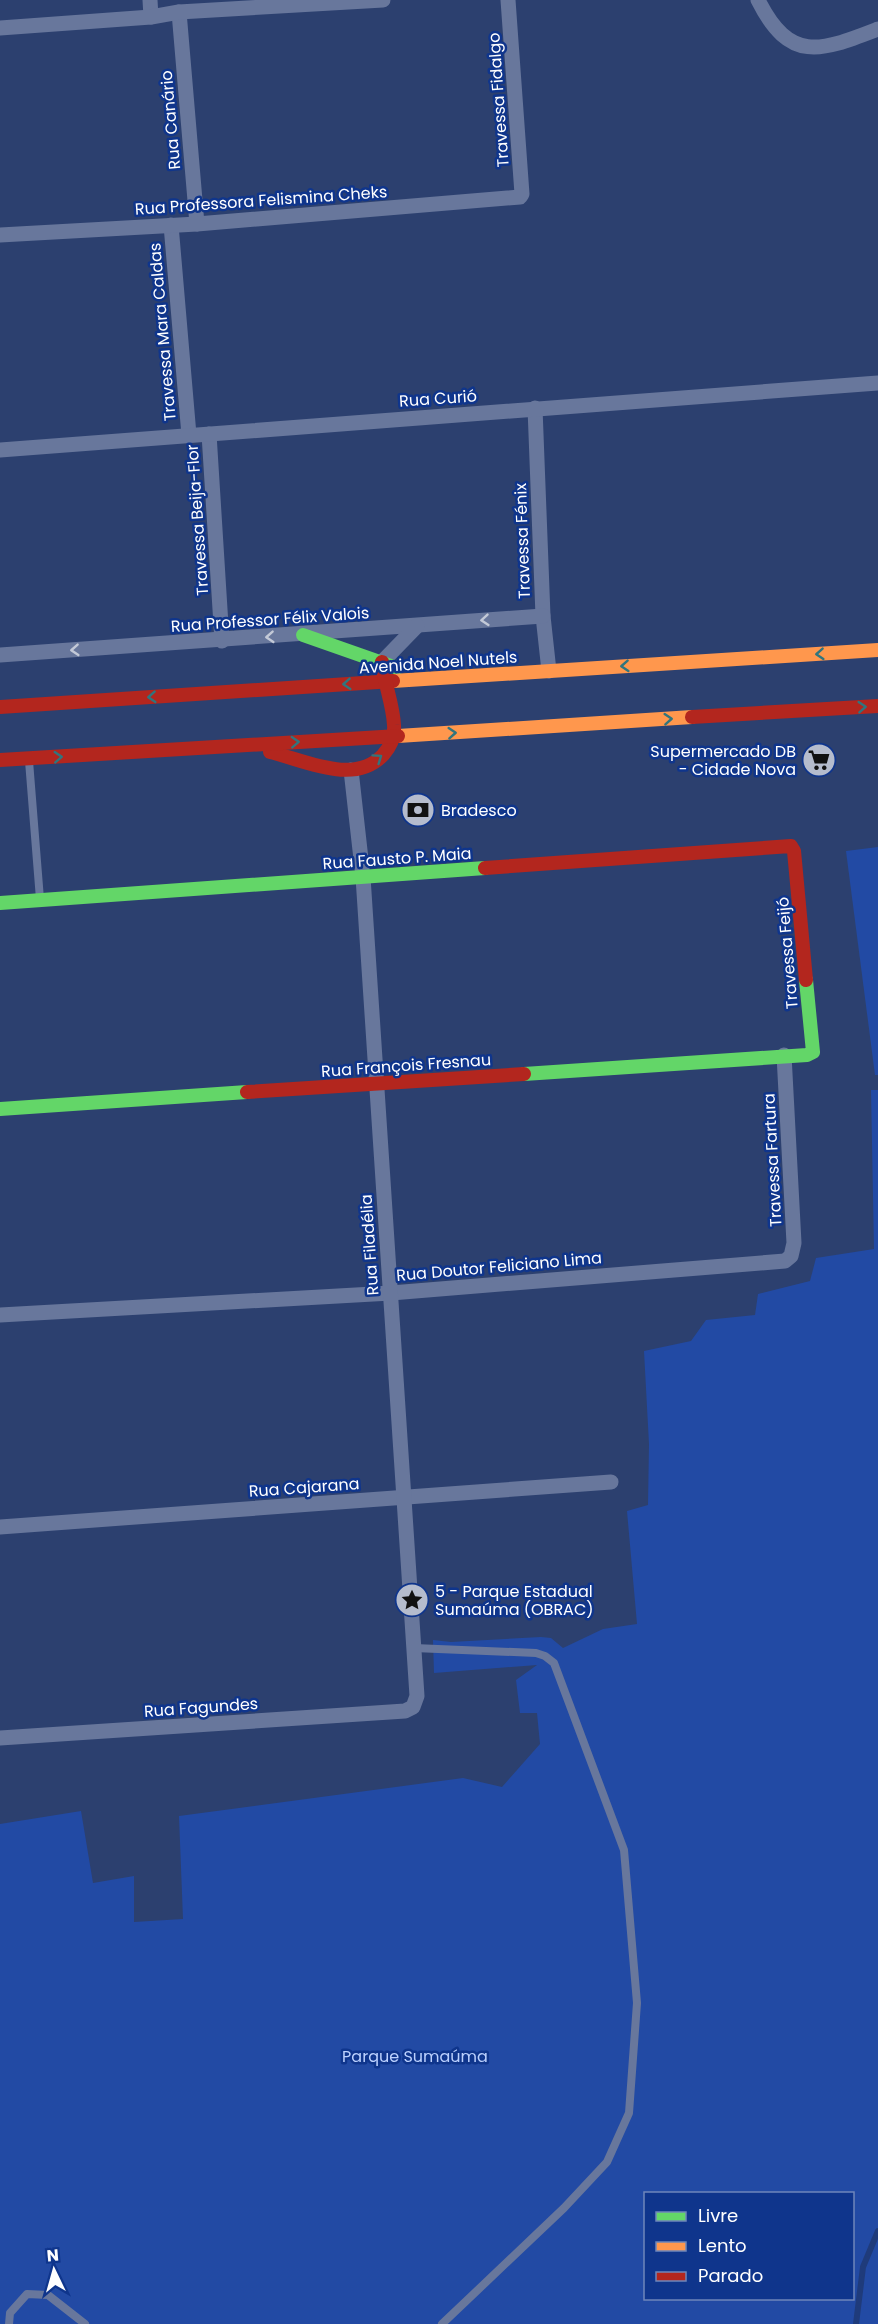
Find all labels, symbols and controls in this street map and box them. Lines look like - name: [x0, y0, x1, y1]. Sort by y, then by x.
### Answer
- street label: Travessa Fidalgo: [482, 32, 515, 168]
- street label: Rua Canário: [155, 69, 186, 170]
- street label: Rua Professora Felismina Cheks: [134, 180, 388, 221]
- street label: Travessa Mara Caldas: [143, 242, 182, 422]
- street label: Rua Curió: [398, 384, 478, 413]
- street label: Travessa Beija-Flor: [181, 444, 214, 596]
- street label: Travessa Fénix: [509, 482, 536, 599]
- street label: Rua Professor Félix Valois: [170, 601, 370, 638]
- one-way arrow: [481, 614, 490, 627]
- one-way arrow: [265, 631, 274, 644]
- one-way arrow: [71, 643, 80, 656]
- street label: Avenida Noel Nutels: [358, 645, 518, 680]
- one-way arrow: [815, 647, 824, 660]
- one-way arrow: [621, 660, 630, 673]
- one-way arrow: [342, 678, 351, 691]
- one-way arrow: [148, 690, 157, 703]
- one-way arrow: [858, 701, 867, 714]
- one-way arrow: [663, 713, 672, 726]
- one-way arrow: [448, 727, 457, 740]
- one-way arrow: [290, 736, 299, 749]
- place label: Supermercado DB - Cidade Nova: [650, 740, 796, 781]
- supermarket icon: Supermercado DB - Cidade Nova: [801, 742, 837, 778]
- one-way arrow: [54, 750, 63, 763]
- one-way arrow: [371, 754, 382, 765]
- bank icon: Bradesco: [400, 792, 436, 828]
- place label: Bradesco: [441, 799, 517, 822]
- street label: Rua Fausto P. Maia: [322, 842, 472, 875]
- street label: Travessa Feijó: [771, 896, 804, 1010]
- street label: Rua François Fresnau: [320, 1048, 492, 1083]
- street label: Travessa Fartura: [758, 1093, 787, 1227]
- street label: Rua Filadélia: [354, 1194, 385, 1296]
- street label: Rua Doutor Feliciano Lima: [395, 1246, 603, 1287]
- street label: Rua Cajarana: [248, 1472, 360, 1503]
- place label: 5 - Parque Estadual Sumaúma (OBRAC): [435, 1580, 594, 1621]
- place icon: 5 - Parque Estadual Sumaúma (OBRAC): [394, 1582, 430, 1618]
- street label: Rua Fagundes: [143, 1692, 259, 1723]
- park label: Parque Sumaúma: [342, 2045, 488, 2068]
- legend: [644, 2192, 854, 2300]
- text: Livre: [698, 2203, 738, 2228]
- text: Lento: [698, 2233, 747, 2258]
- north arrow: [24, 2240, 84, 2300]
- text: N: [46, 2244, 60, 2268]
- text: Parado: [698, 2263, 763, 2288]

